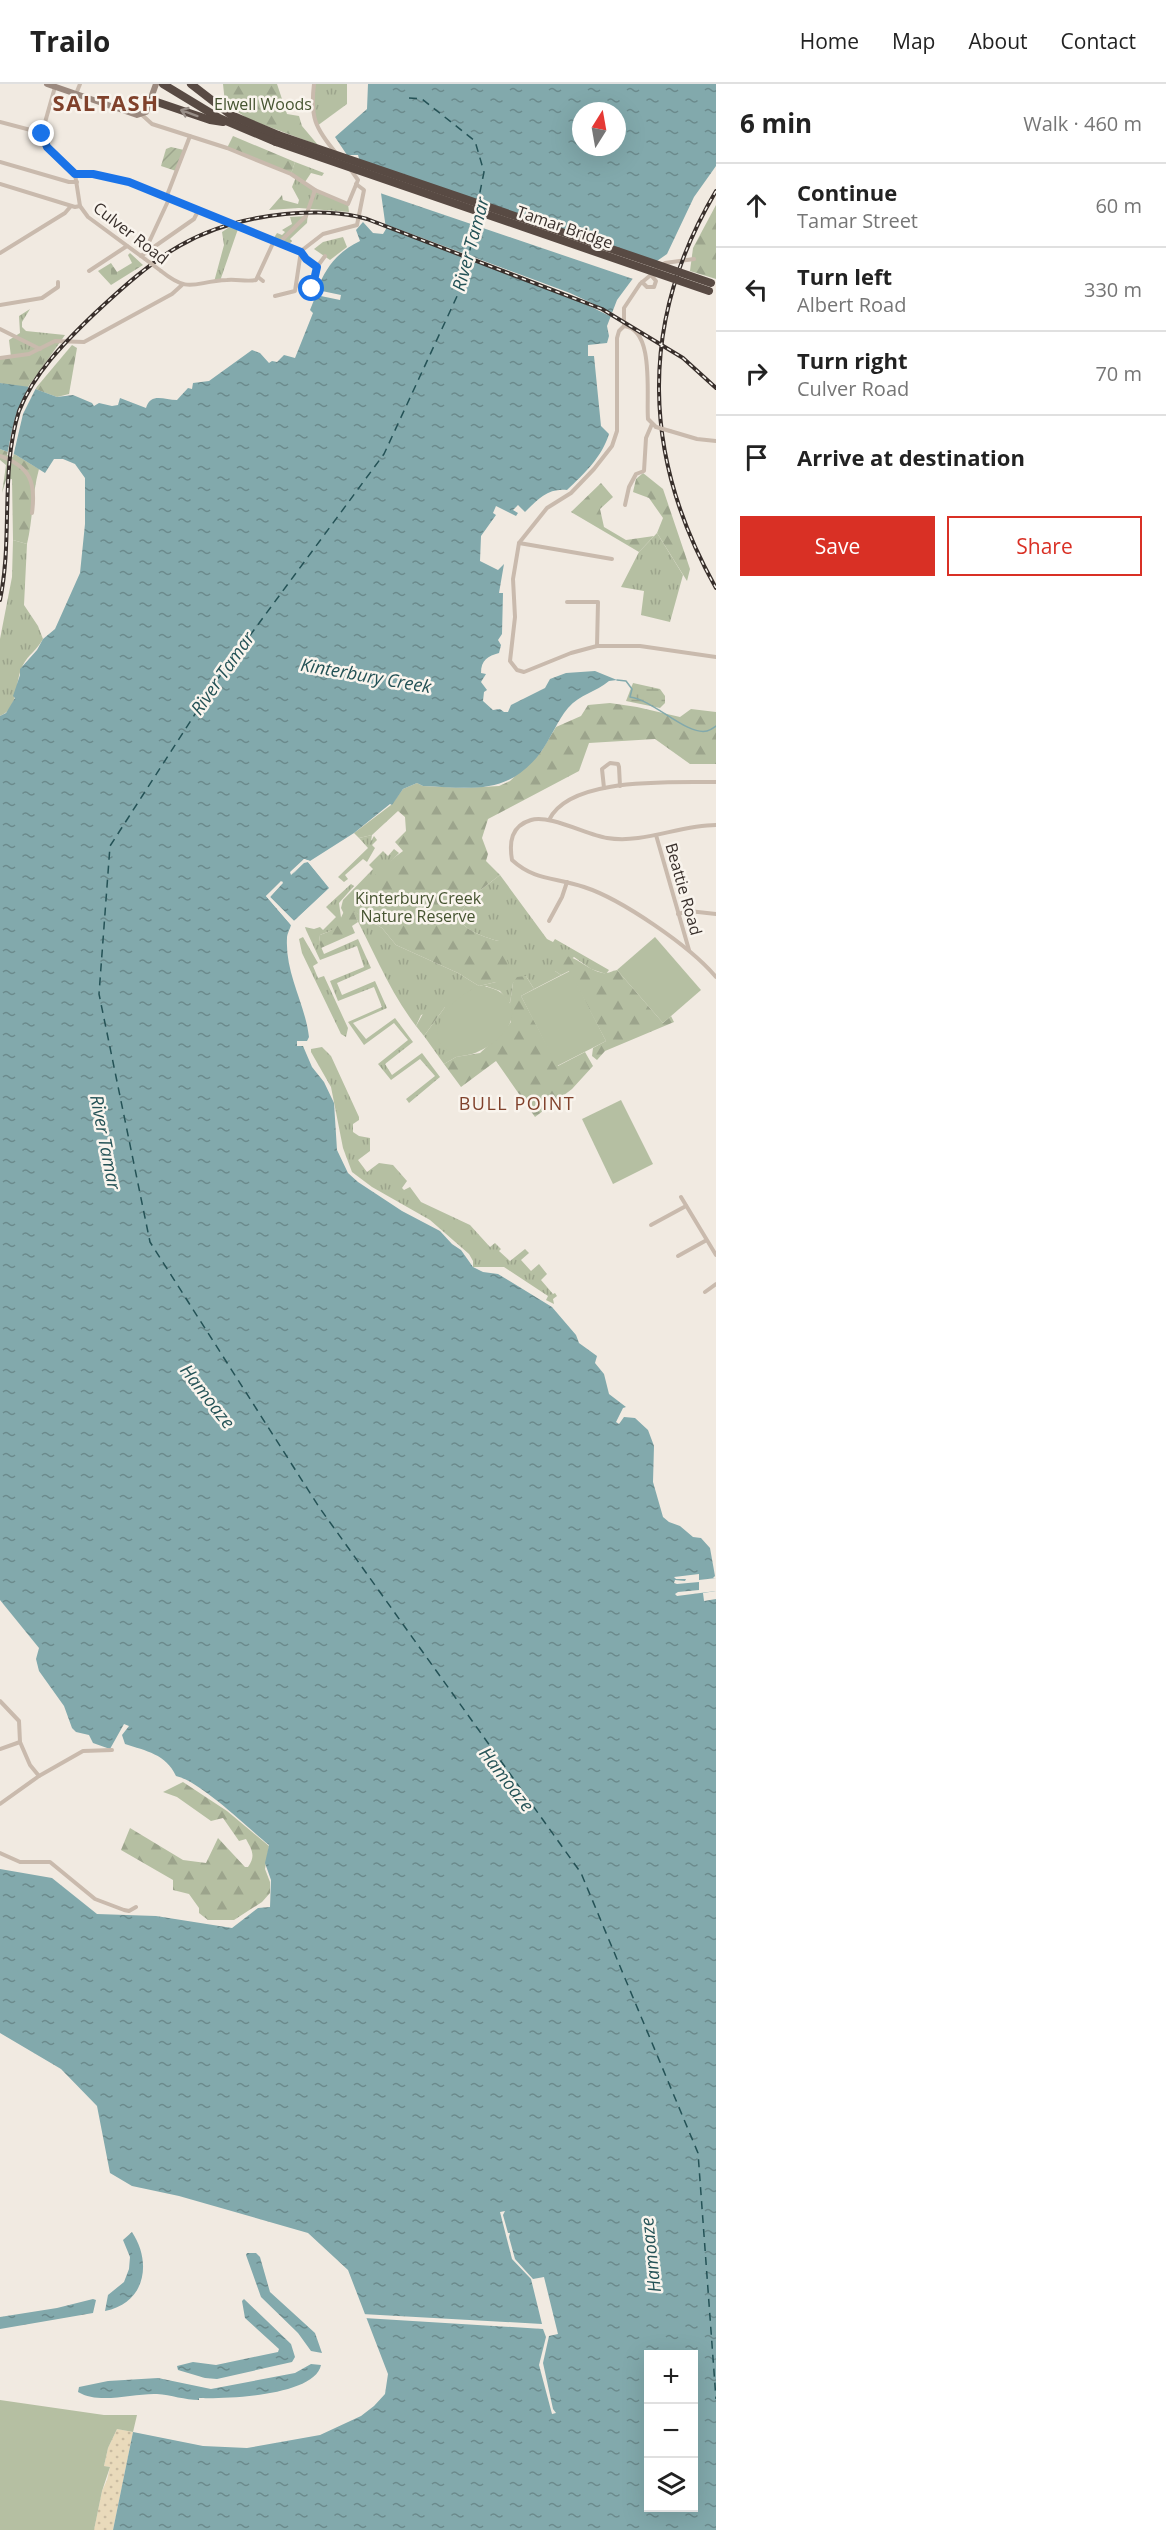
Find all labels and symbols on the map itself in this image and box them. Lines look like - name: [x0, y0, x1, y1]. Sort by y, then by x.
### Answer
- district label: SALTASH: [52, 87, 160, 117]
- park label: Elwell Woods: [214, 93, 312, 115]
- north arrow: [572, 102, 626, 156]
- one-way arrow: [180, 106, 199, 117]
- route end: [28, 120, 54, 146]
- water label: River Tamar: [446, 194, 494, 293]
- street label: Culver Road: [89, 197, 173, 269]
- street label: Tamar Bridge: [514, 200, 616, 254]
- route start: [298, 275, 324, 301]
- water label: River Tamar: [185, 626, 260, 719]
- water label: Kinterbury Creek: [299, 652, 434, 699]
- street label: Beattie Road: [660, 840, 708, 938]
- park label: Kinterbury Creek Nature Reserve: [355, 887, 482, 927]
- district label: BULL POINT: [459, 1091, 575, 1115]
- water label: River Tamar: [85, 1093, 127, 1192]
- water label: Hamoaze: [175, 1359, 241, 1433]
- water label: Hamoaze: [474, 1742, 540, 1816]
- water label: Hamoaze: [634, 2216, 666, 2294]

